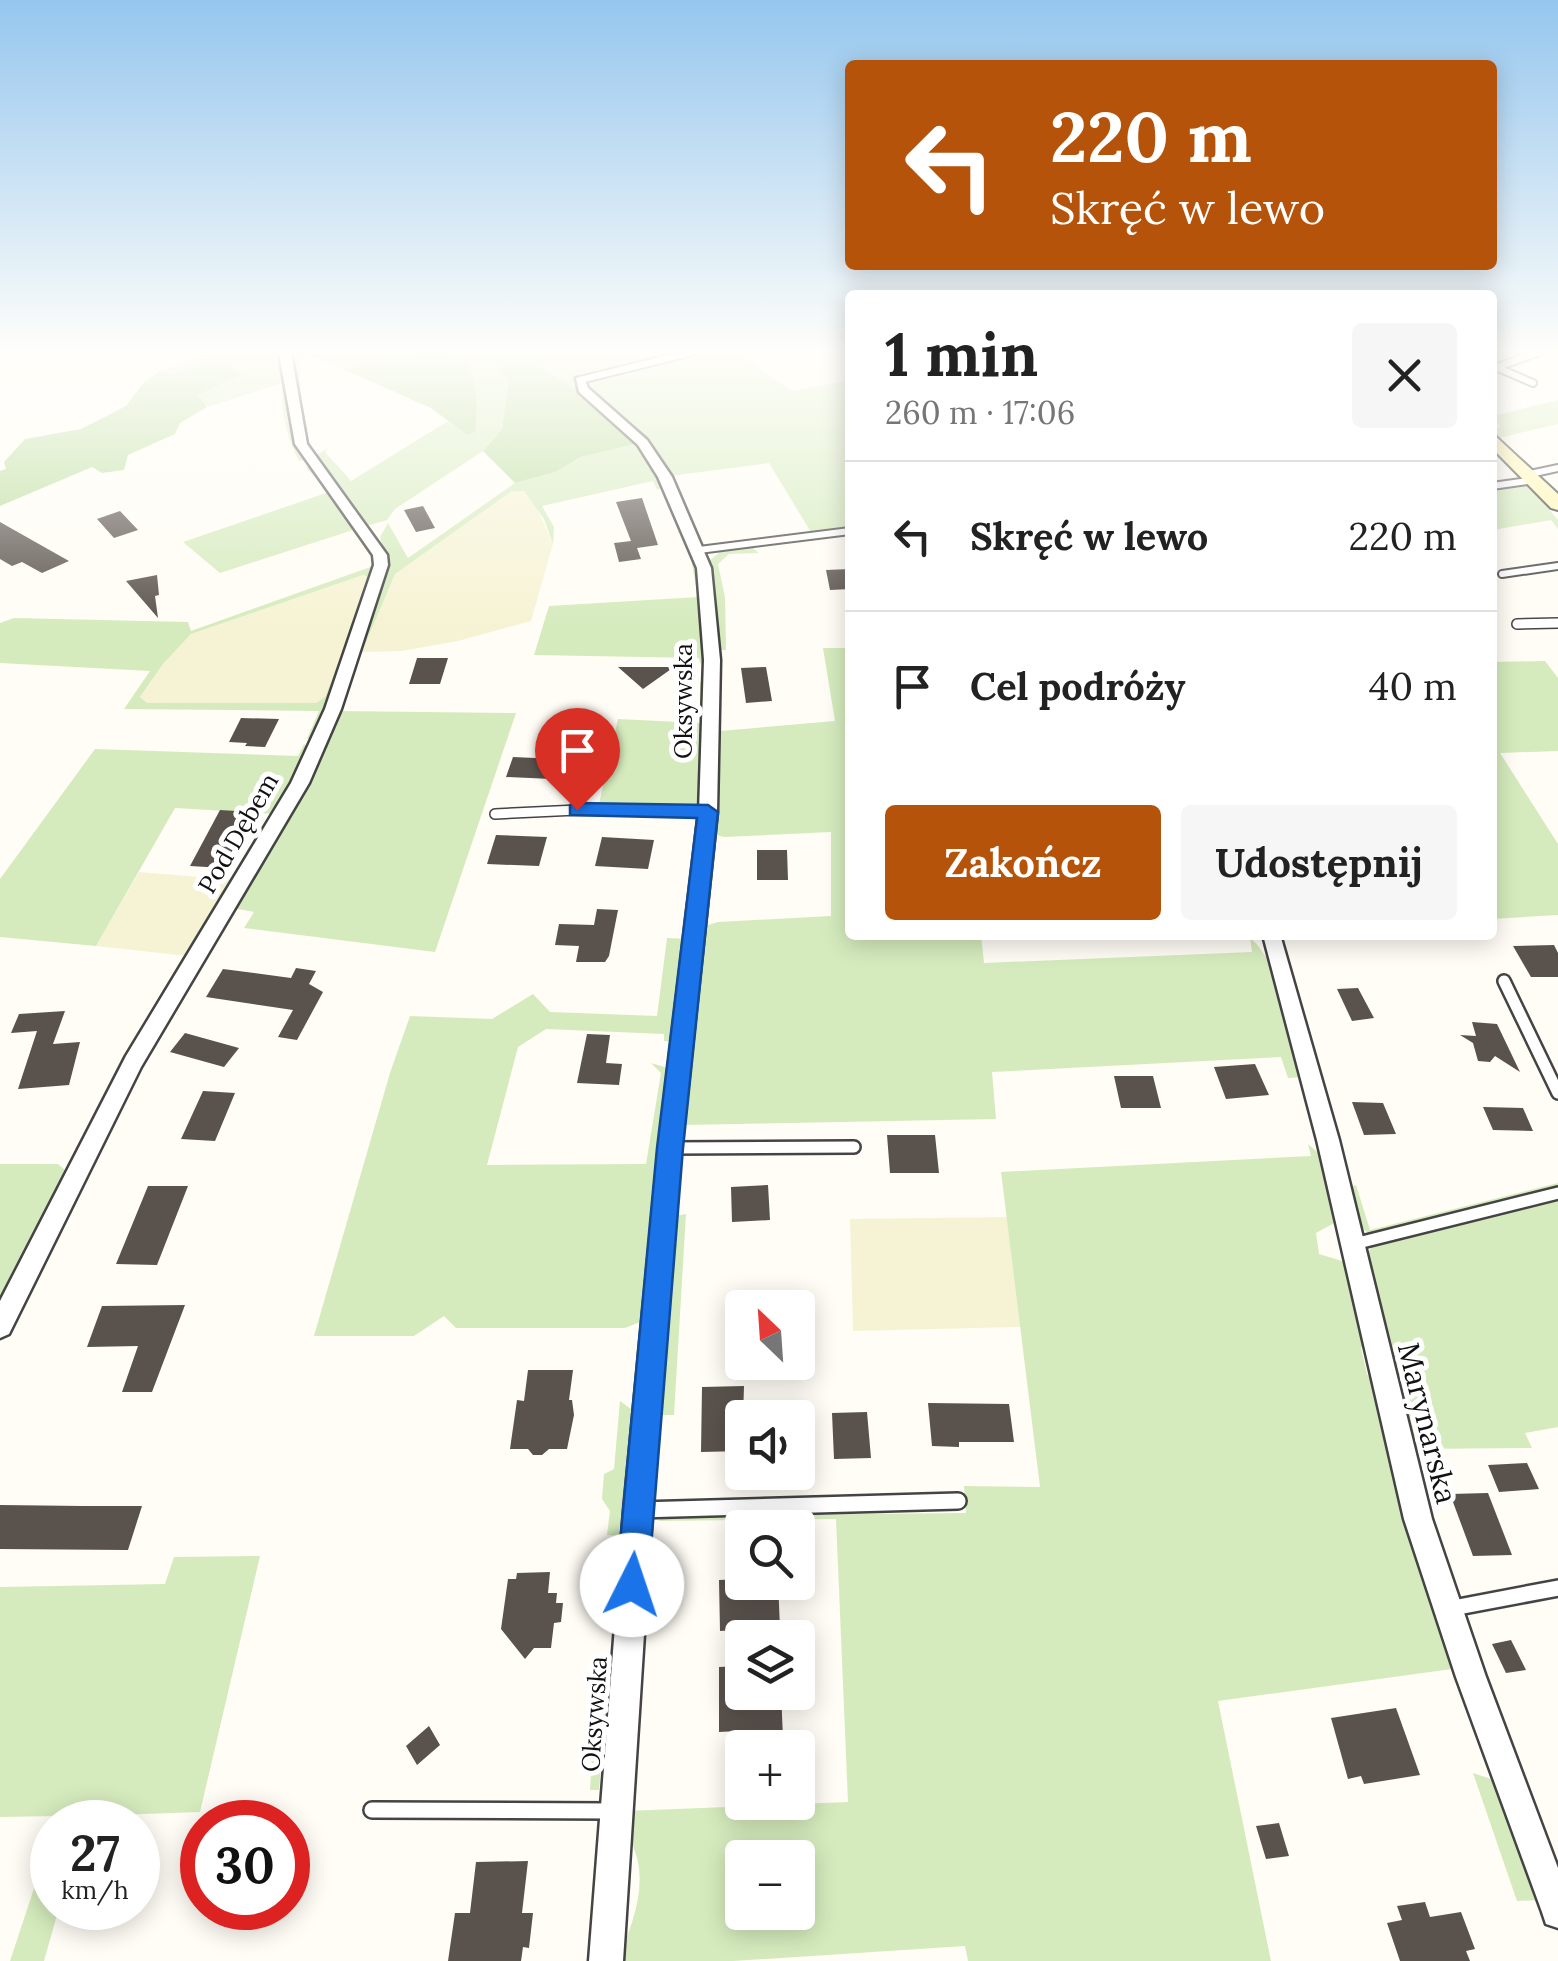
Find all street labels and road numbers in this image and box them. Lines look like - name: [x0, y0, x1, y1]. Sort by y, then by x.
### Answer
- street label: Oksywska: [667, 643, 699, 759]
- street label: Pod Dębem: [191, 767, 285, 899]
- street label: Marynarska: [1389, 1339, 1466, 1508]
- street label: Oksywska: [574, 1655, 614, 1773]

